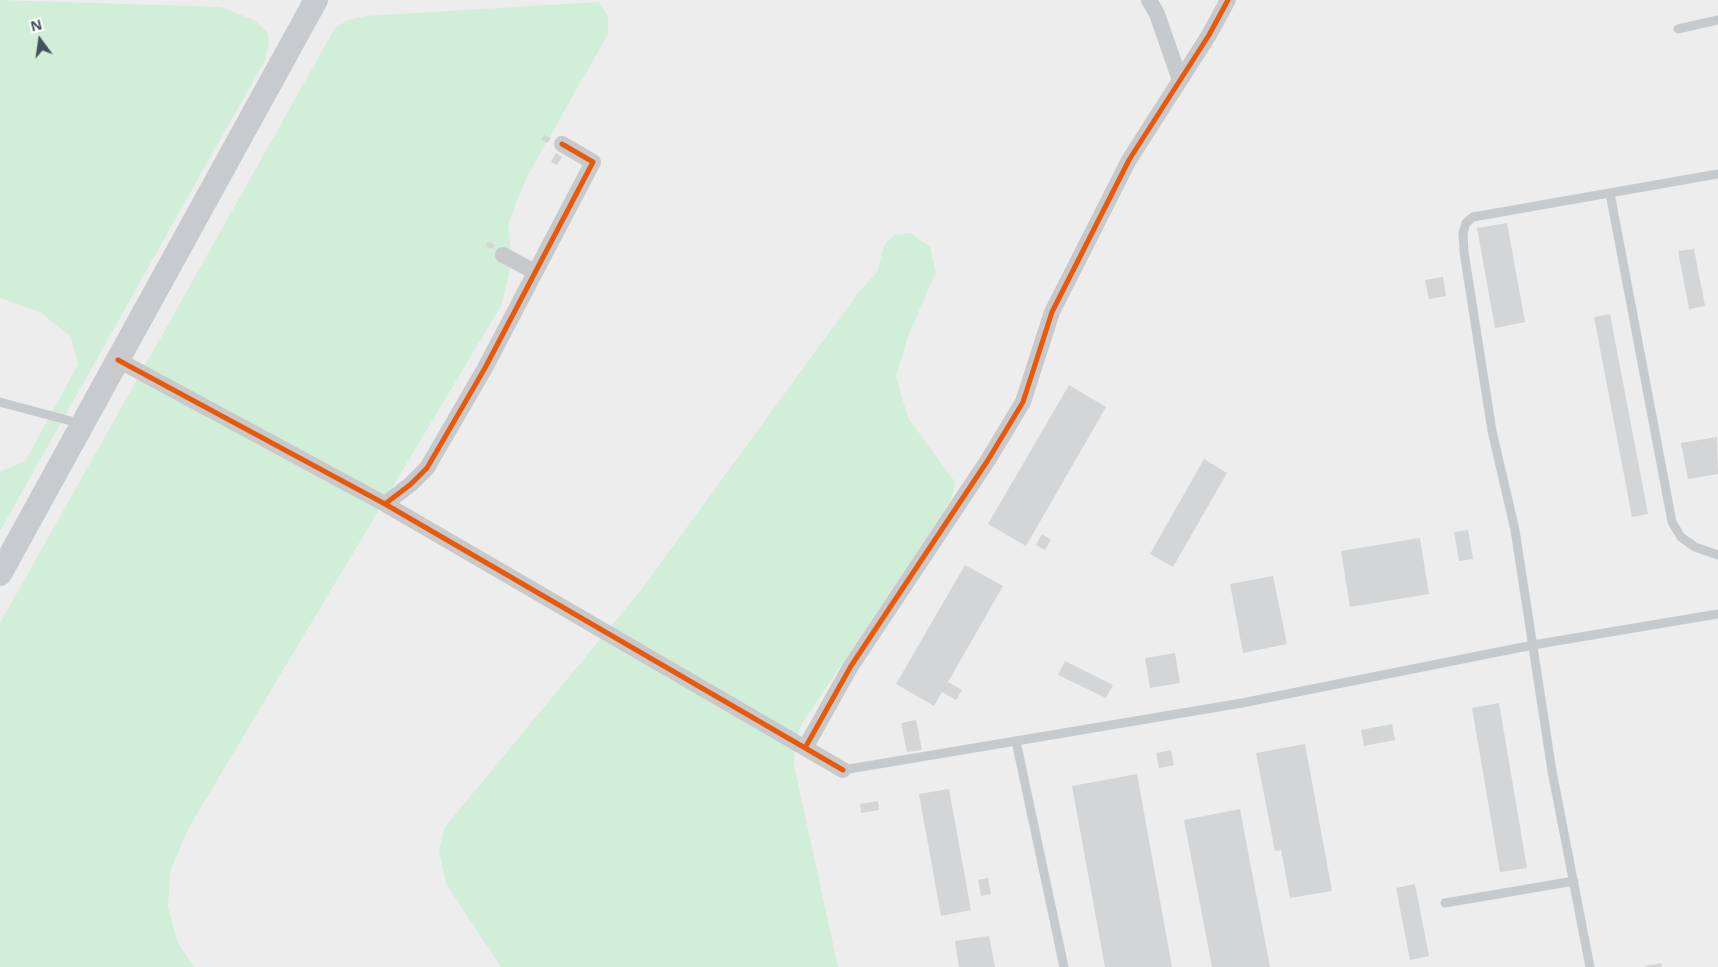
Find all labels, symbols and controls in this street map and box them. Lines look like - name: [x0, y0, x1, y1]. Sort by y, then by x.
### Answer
- text: N: [28, 14, 44, 36]
- north arrow: [15, 15, 65, 65]

